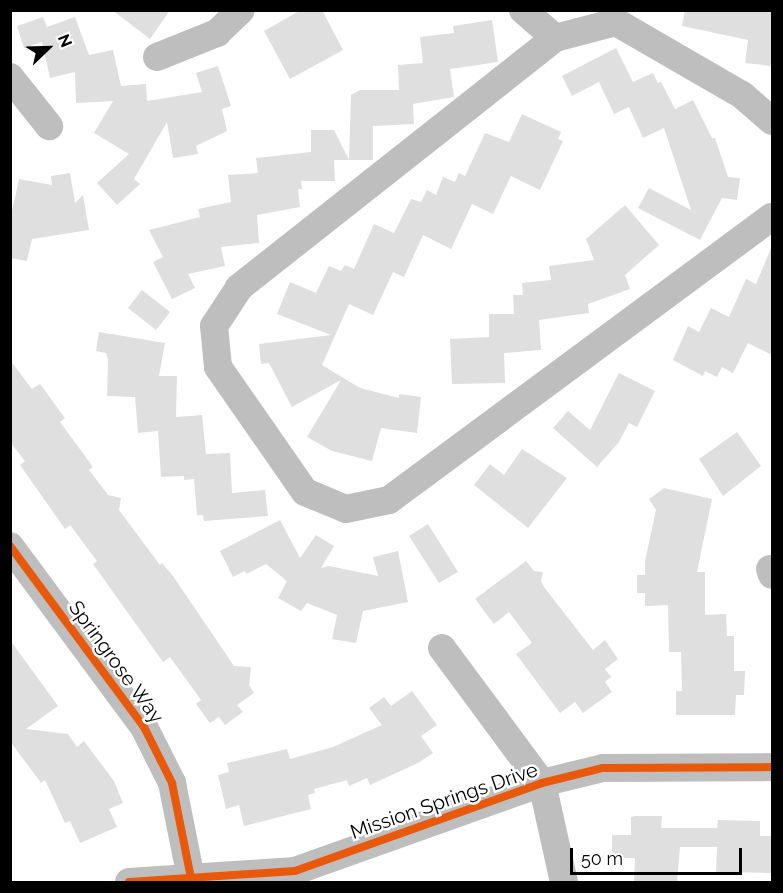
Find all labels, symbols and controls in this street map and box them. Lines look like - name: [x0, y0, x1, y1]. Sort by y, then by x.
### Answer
- north arrow: [18, 18, 78, 78]
- text: N: [54, 31, 76, 50]
- street label: Springrose Way: [63, 596, 169, 728]
- street label: Mission Springs Drive: [347, 758, 541, 844]
- scale bar: [573, 836, 746, 874]
- text: 50 m: [581, 848, 623, 869]

